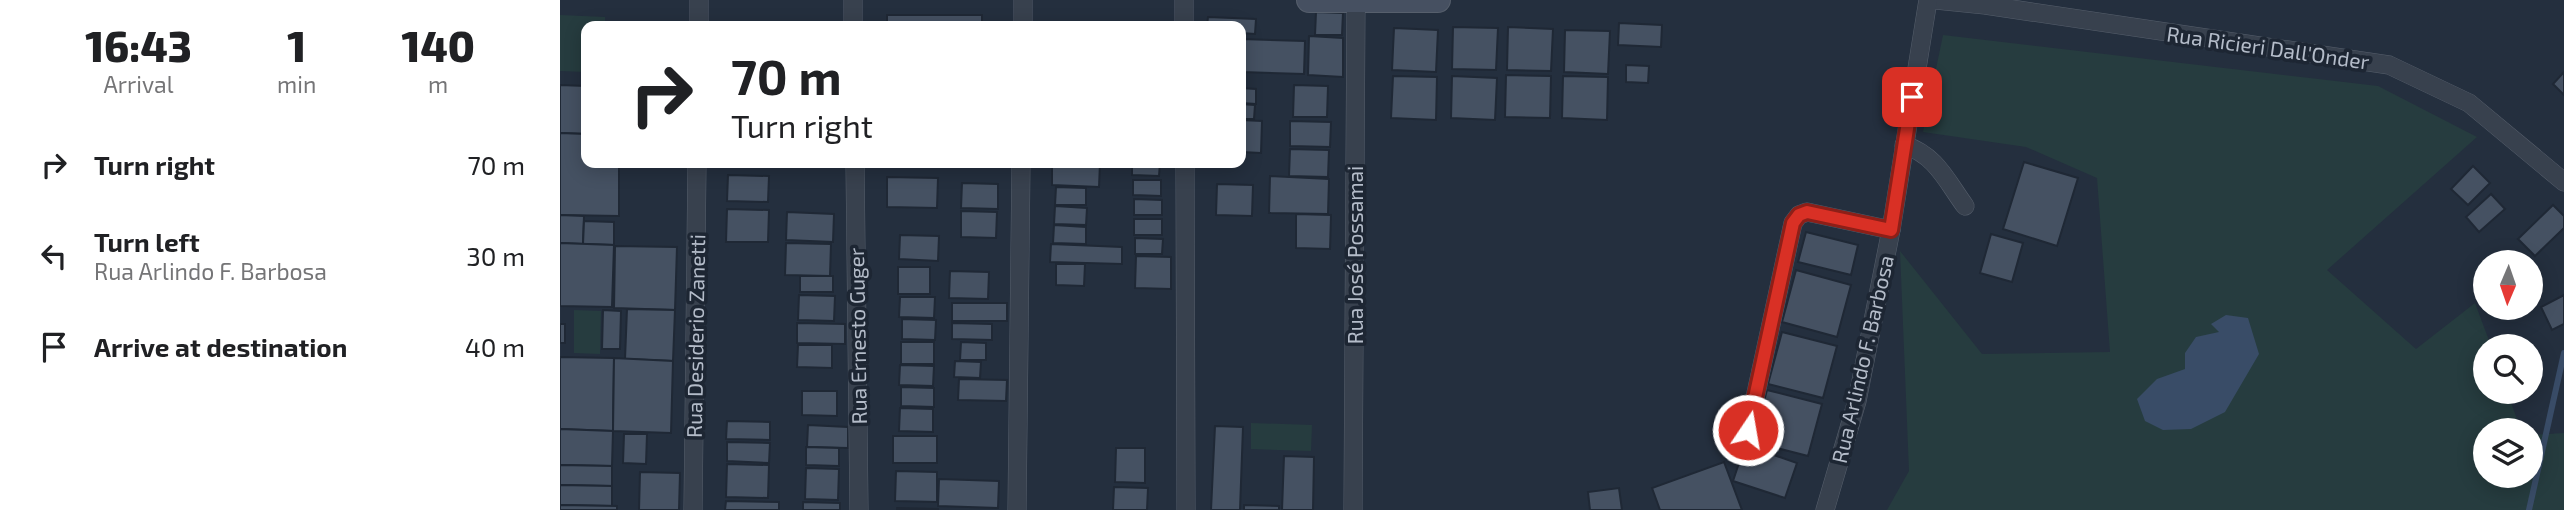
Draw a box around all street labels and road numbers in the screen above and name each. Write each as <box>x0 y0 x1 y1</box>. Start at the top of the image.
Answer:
street label: Rua Ricieri Dall'Onder <box>2165 20 2371 74</box>
street label: Rua José Possamai <box>1342 166 1367 344</box>
street label: Rua Desiderio Zanetti <box>681 234 709 438</box>
street label: Rua Ernesto Guger <box>843 247 871 425</box>
street label: Rua Arlindo F. Barbosa <box>1826 253 1898 465</box>

